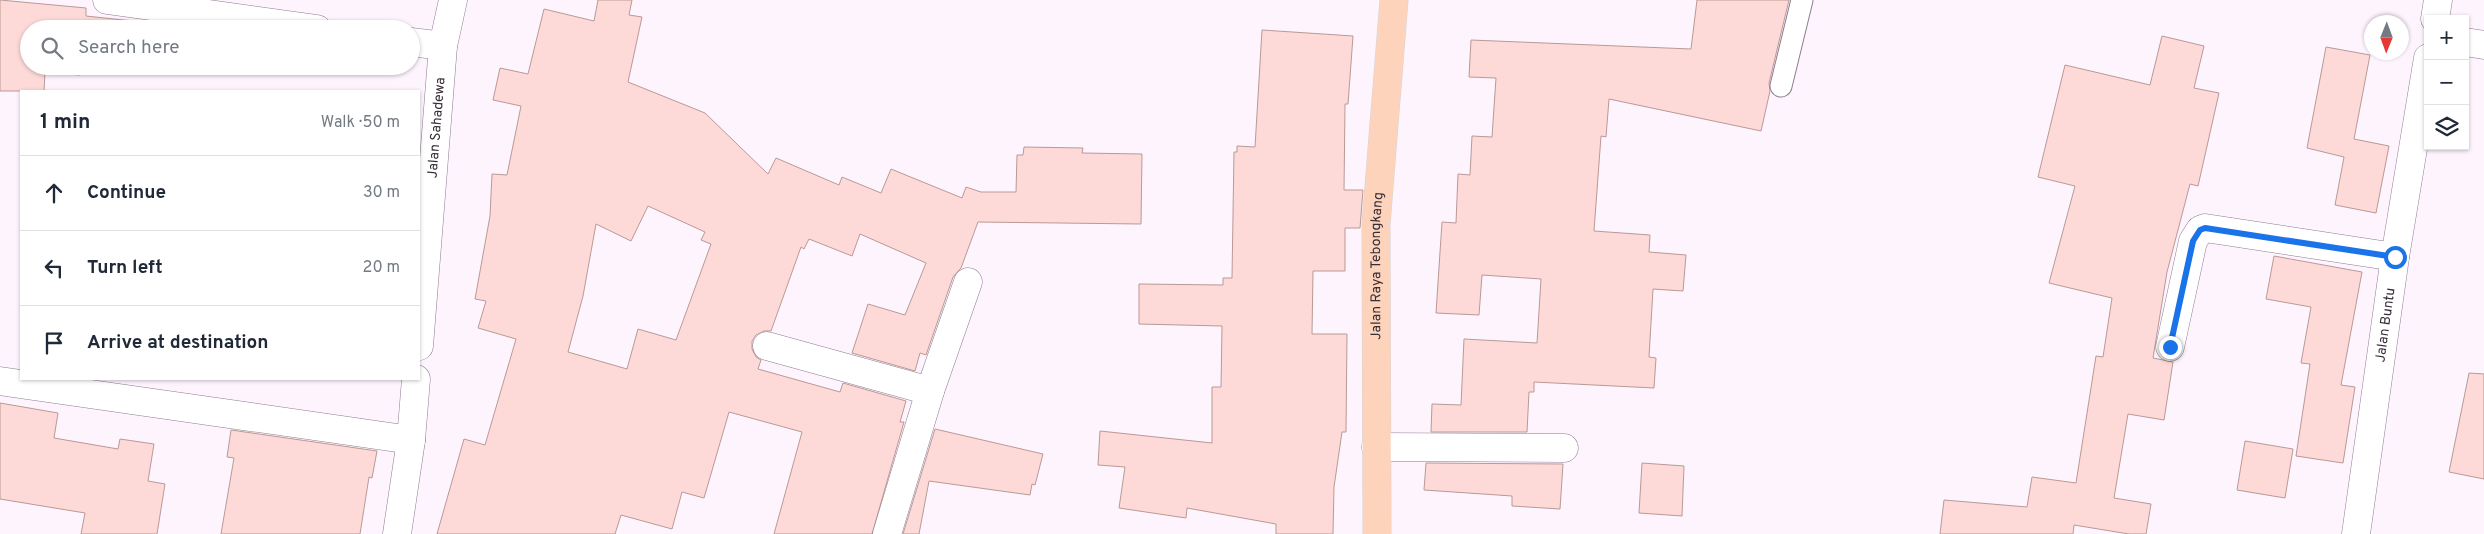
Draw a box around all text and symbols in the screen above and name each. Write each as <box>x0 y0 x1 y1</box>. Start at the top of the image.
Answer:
north arrow <box>2364 15 2409 60</box>
map controls <box>2424 15 2469 150</box>
button: + <box>2424 15 2469 60</box>
search box <box>20 20 420 75</box>
icon: search <box>38 34 66 62</box>
text: Search here <box>78 36 180 60</box>
button: − <box>2424 60 2469 105</box>
street label: Jalan Sahadewa <box>424 77 449 179</box>
button: layers <box>2424 105 2469 150</box>
text: 1 min <box>40 109 90 136</box>
text: Walk · 50 m <box>321 113 400 133</box>
icon: ahead <box>40 179 68 207</box>
text: Continue <box>87 181 166 205</box>
text: 30 m <box>363 183 400 203</box>
street label: Jalan Raya Tebongkang <box>1367 191 1387 340</box>
route start <box>2384 246 2407 269</box>
icon: left <box>40 254 68 282</box>
text: Turn left <box>87 256 163 280</box>
text: 20 m <box>363 258 400 278</box>
street label: Jalan Buntu <box>2372 287 2399 363</box>
icon: arrive <box>40 329 68 357</box>
text: Arrive at destination <box>87 331 268 355</box>
route end <box>2159 336 2182 359</box>

